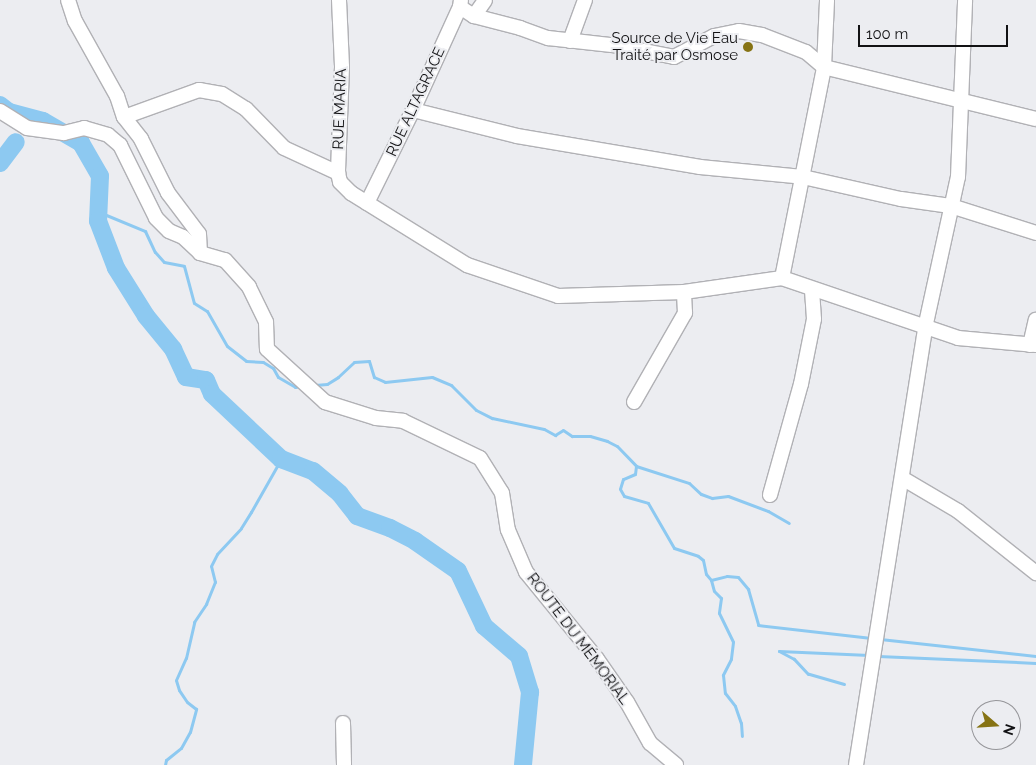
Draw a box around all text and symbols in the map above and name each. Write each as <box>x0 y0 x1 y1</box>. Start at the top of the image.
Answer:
scale bar <box>861 15 1011 47</box>
text: 100 m <box>866 25 908 43</box>
place label: Source de Vie Eau Traité par Osmose <box>611 29 738 64</box>
marker: Source de Vie Eau Traité par Osmose <box>742 41 754 53</box>
street label: RUE ALTAGRACE <box>383 44 449 160</box>
street label: RUE MARIA <box>330 68 350 150</box>
street label: ROUTE DU MÉMORIAL <box>523 570 633 708</box>
north arrow <box>971 700 1021 750</box>
text: N <box>1000 722 1019 737</box>

